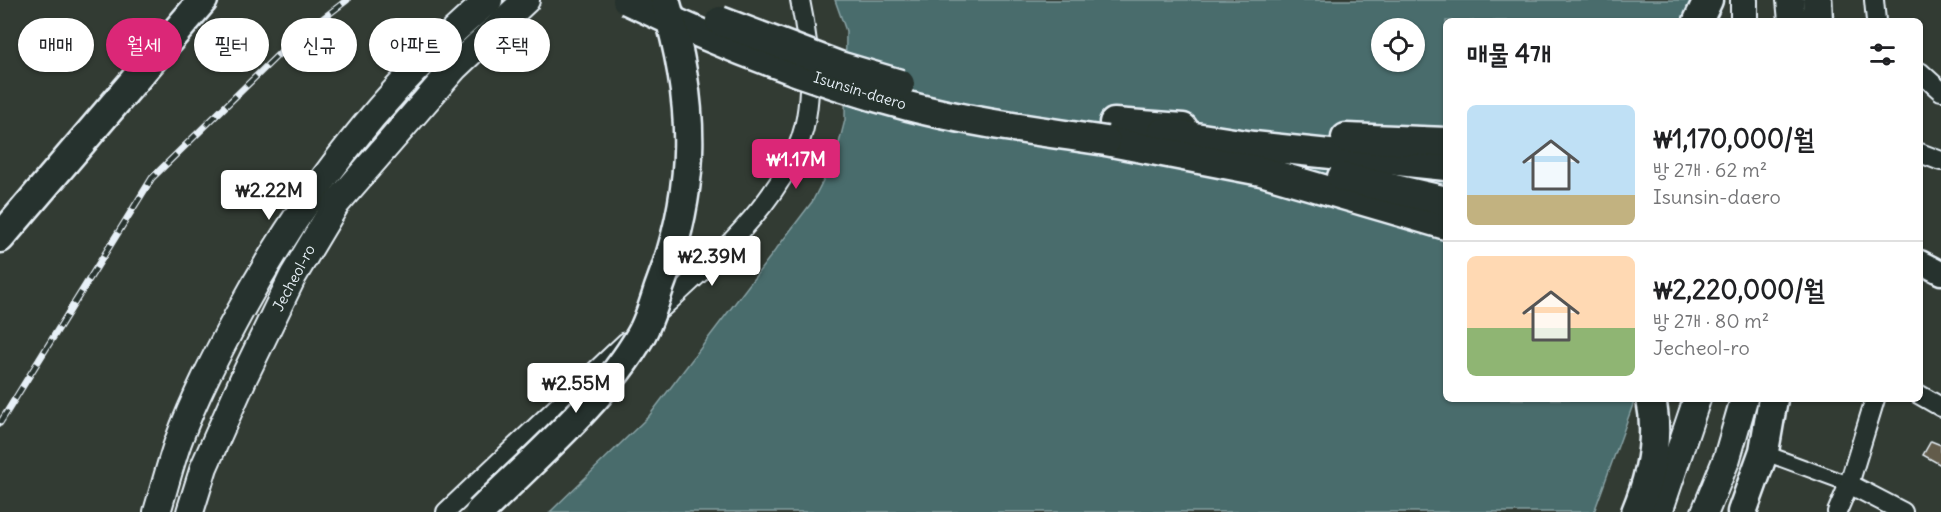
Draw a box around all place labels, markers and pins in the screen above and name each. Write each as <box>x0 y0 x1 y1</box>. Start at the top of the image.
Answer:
pin: ₩1.17M <box>747 139 845 190</box>
pin: ₩2.22M <box>220 170 318 221</box>
pin: ₩2.39M <box>663 236 761 287</box>
pin: ₩2.55M <box>527 363 625 414</box>

